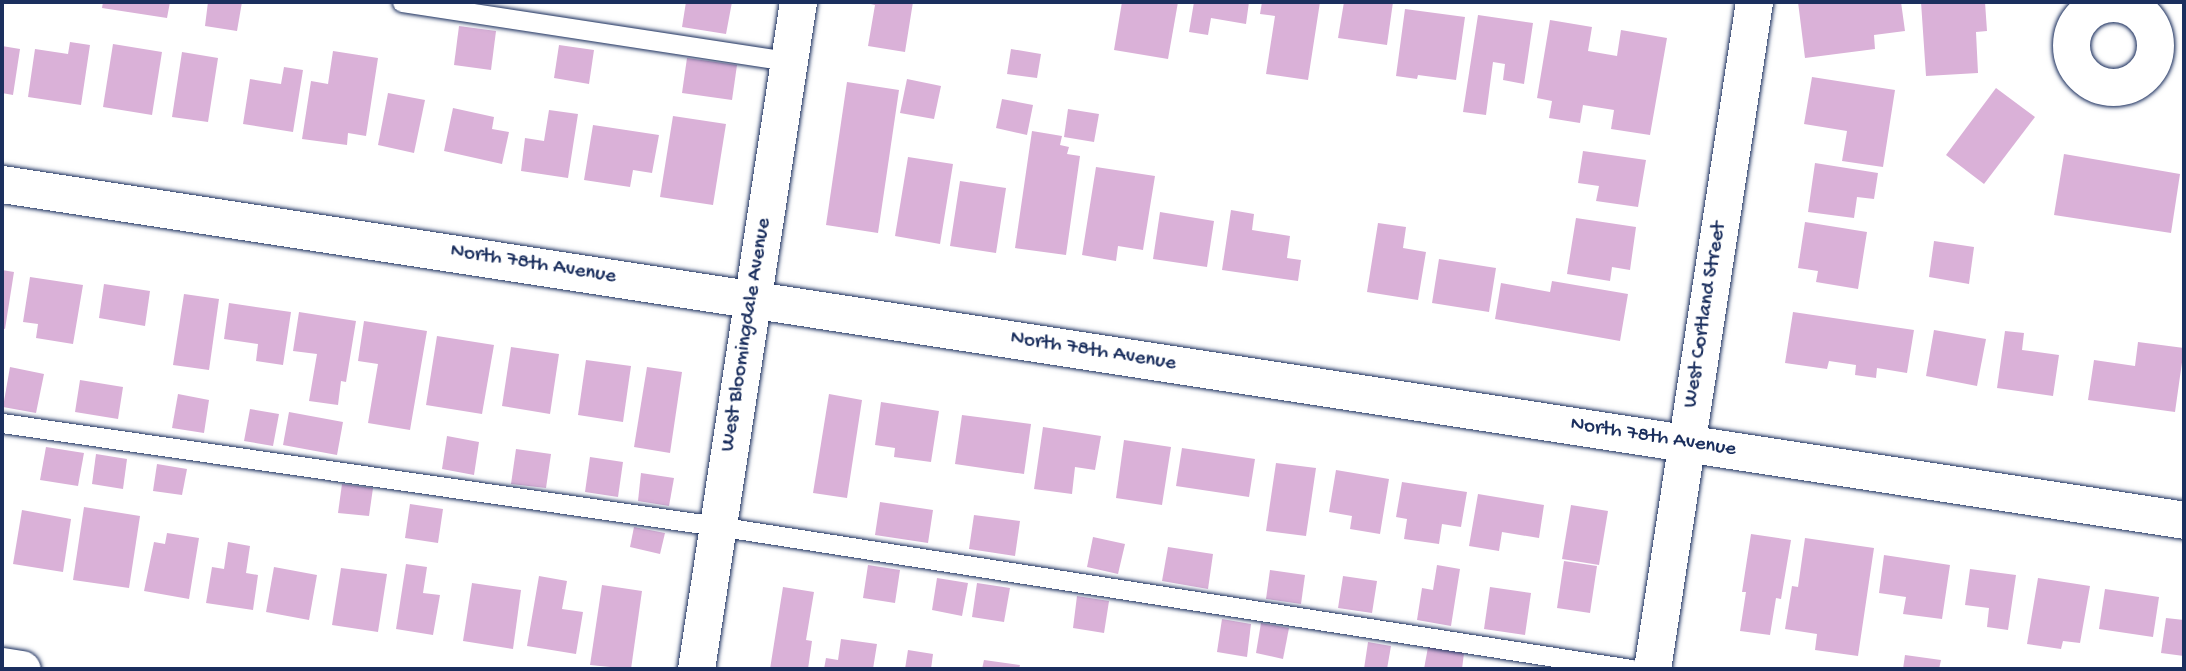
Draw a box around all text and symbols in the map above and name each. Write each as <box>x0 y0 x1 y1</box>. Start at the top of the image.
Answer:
street label: West Bloomingdale Avenue <box>716 216 778 454</box>
street label: West Cortland Street <box>1679 220 1733 410</box>
street label: North 78th Avenue <box>448 239 618 291</box>
street label: North 78th Avenue <box>1008 326 1178 378</box>
street label: North 78th Avenue <box>1568 412 1738 464</box>

